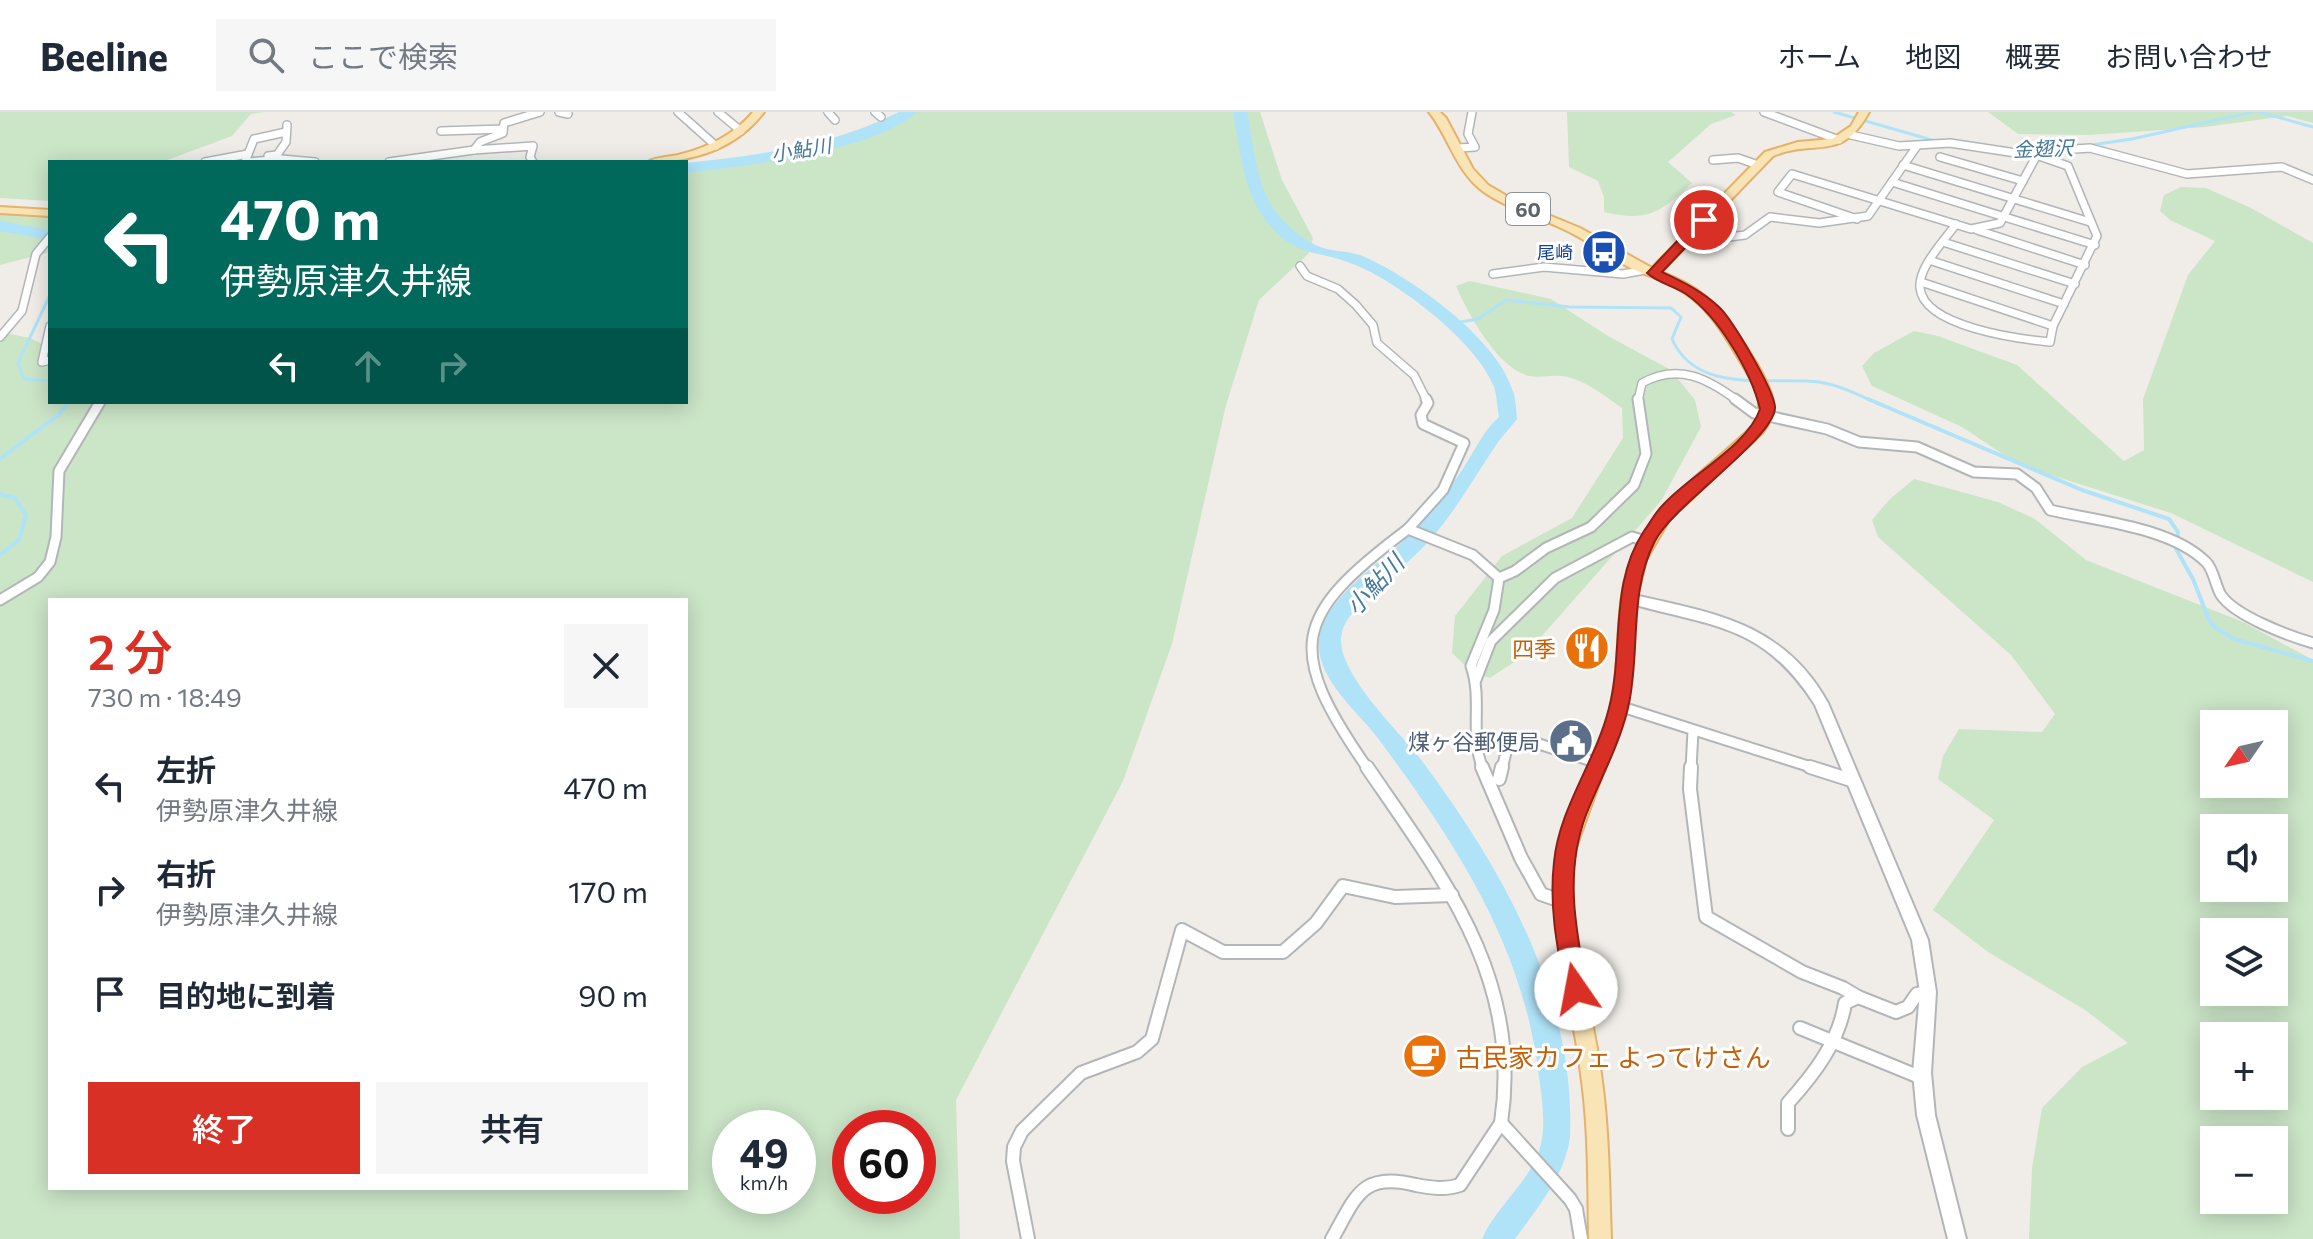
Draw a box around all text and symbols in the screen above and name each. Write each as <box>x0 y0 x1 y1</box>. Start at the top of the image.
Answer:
search box <box>216 19 776 91</box>
text: Beeline <box>40 32 168 79</box>
icon: search <box>244 33 288 77</box>
text: ここで検索 <box>308 37 458 74</box>
text: ホーム <box>1778 39 1861 73</box>
text: 地図 <box>1905 39 1961 73</box>
text: 概要 <box>2005 39 2061 73</box>
text: お問い合わせ <box>2105 39 2273 73</box>
water label: 小鮎川 <box>769 132 834 166</box>
water label: 金翅沢 <box>2013 135 2076 161</box>
text: 470 m <box>220 183 380 252</box>
pin <box>1670 186 1738 254</box>
icon: left <box>88 192 192 296</box>
road number: 60 <box>1506 193 1550 225</box>
icon: arrive <box>1682 198 1726 242</box>
bus stop icon: 尾崎 <box>1580 228 1628 276</box>
place label: 尾崎 <box>1537 241 1573 263</box>
text: 伊勢原津久井線 <box>220 257 472 301</box>
icon: left <box>262 344 306 388</box>
icon: ahead <box>346 344 390 388</box>
icon: right <box>430 344 474 388</box>
water label: 小鮎川 <box>1339 546 1411 620</box>
text: 2 分 <box>88 621 172 680</box>
button: close <box>564 624 648 708</box>
restaurant icon: 四季 <box>1563 624 1611 672</box>
place label: 四季 <box>1512 635 1556 662</box>
text: 730 m · 18:49 <box>88 681 242 712</box>
north arrow <box>2200 710 2288 798</box>
map controls <box>2200 710 2288 1214</box>
public building icon: 煤ヶ谷郵便局 <box>1547 717 1595 765</box>
place label: 煤ヶ谷郵便局 <box>1408 728 1540 755</box>
text: 左折 <box>156 750 216 787</box>
icon: left <box>88 764 132 808</box>
text: 470 m <box>563 768 648 805</box>
text: 伊勢原津久井線 <box>156 794 338 825</box>
button: sound <box>2200 814 2288 902</box>
text: 右折 <box>156 854 216 891</box>
icon: right <box>88 868 132 912</box>
text: 170 m <box>568 872 648 909</box>
text: 伊勢原津久井線 <box>156 898 338 929</box>
button: layers <box>2200 918 2288 1006</box>
position arrow <box>1534 947 1618 1031</box>
icon: arrive <box>88 972 132 1016</box>
text: 目的地に到着 <box>156 976 336 1013</box>
text: 90 m <box>578 976 648 1013</box>
button: + <box>2200 1022 2288 1110</box>
cafe icon: 古民家カフェ よってけさん <box>1401 1032 1449 1080</box>
place label: 古民家カフェ よってけさん <box>1456 1041 1771 1072</box>
button: 終了 <box>88 1082 360 1174</box>
button: 共有 <box>376 1082 648 1174</box>
speed limit sign: 60 <box>832 1110 936 1214</box>
button: − <box>2200 1126 2288 1214</box>
text: 49 <box>739 1127 789 1176</box>
text: km/h <box>740 1170 788 1194</box>

